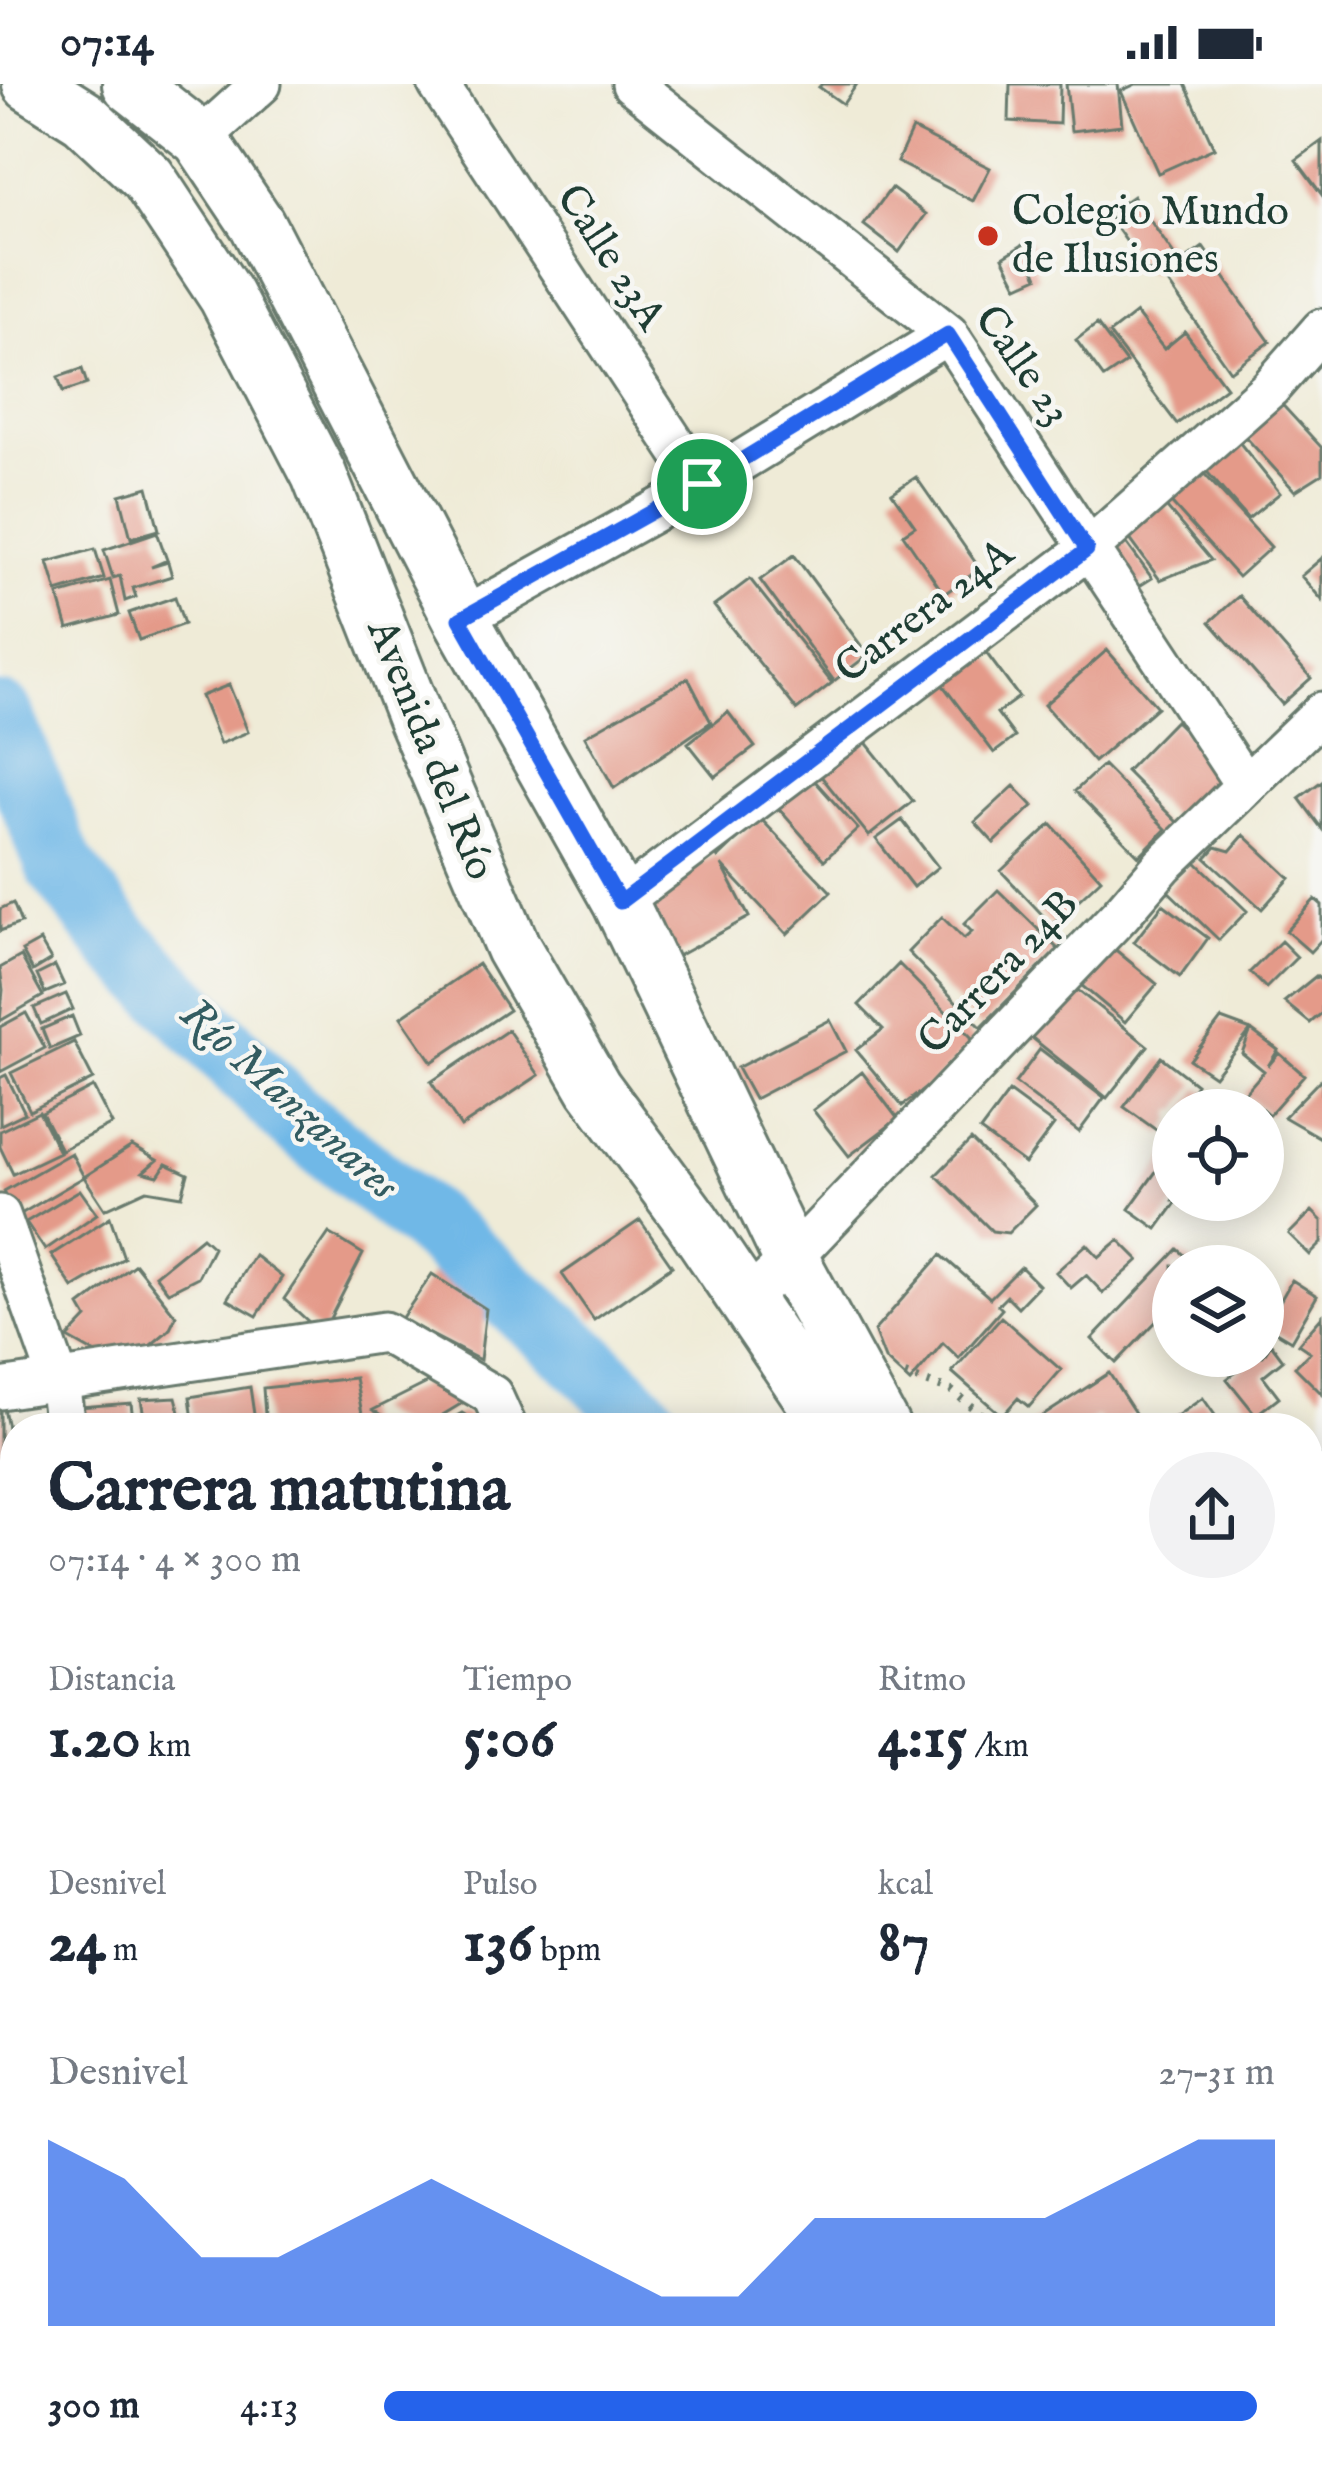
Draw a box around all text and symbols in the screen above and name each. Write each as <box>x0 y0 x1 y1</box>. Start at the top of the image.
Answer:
text: 07:14 <box>60 14 154 71</box>
street label: Calle 23A <box>543 175 678 342</box>
place label: Colegio Mundo de Ilusiones <box>1012 186 1289 287</box>
marker: Colegio Mundo de Ilusiones <box>975 223 1001 249</box>
street label: Calle 23 <box>962 296 1082 436</box>
pin <box>651 433 753 535</box>
icon: arrive <box>669 451 735 517</box>
street label: Carrera 24A <box>825 527 1026 696</box>
street label: Avenida del Río <box>353 611 506 888</box>
street label: Carrera 24B <box>907 879 1091 1067</box>
water label: Río Manzanares <box>167 987 411 1214</box>
map controls <box>1152 1089 1284 1377</box>
button: locate <box>1152 1089 1284 1221</box>
button: layers <box>1152 1245 1284 1377</box>
text: Carrera matutina <box>48 1449 510 1533</box>
button: share <box>1149 1452 1275 1578</box>
text: 07:14 · 4 × 300 m <box>48 1536 301 1585</box>
text: Distancia <box>48 1660 175 1702</box>
text: Tiempo <box>463 1660 572 1702</box>
text: Ritmo <box>878 1660 966 1702</box>
text: 1.20 <box>48 1702 141 1778</box>
text: 5:06 <box>463 1702 555 1778</box>
text: 4:15 <box>878 1702 967 1778</box>
text: km <box>141 1726 191 1768</box>
text: /km <box>967 1726 1029 1768</box>
text: Desnivel <box>48 1864 166 1906</box>
text: Pulso <box>463 1864 538 1906</box>
text: kcal <box>878 1864 933 1906</box>
text: 24 <box>48 1906 106 1982</box>
text: 136 <box>463 1906 533 1982</box>
text: 87 <box>878 1906 930 1982</box>
text: m <box>106 1930 138 1972</box>
text: bpm <box>533 1930 601 1972</box>
text: Desnivel <box>48 2049 188 2098</box>
text: 27–31 m <box>1158 2049 1275 2098</box>
text: 300 m <box>48 2382 140 2431</box>
text: 4:13 <box>240 2382 299 2431</box>

